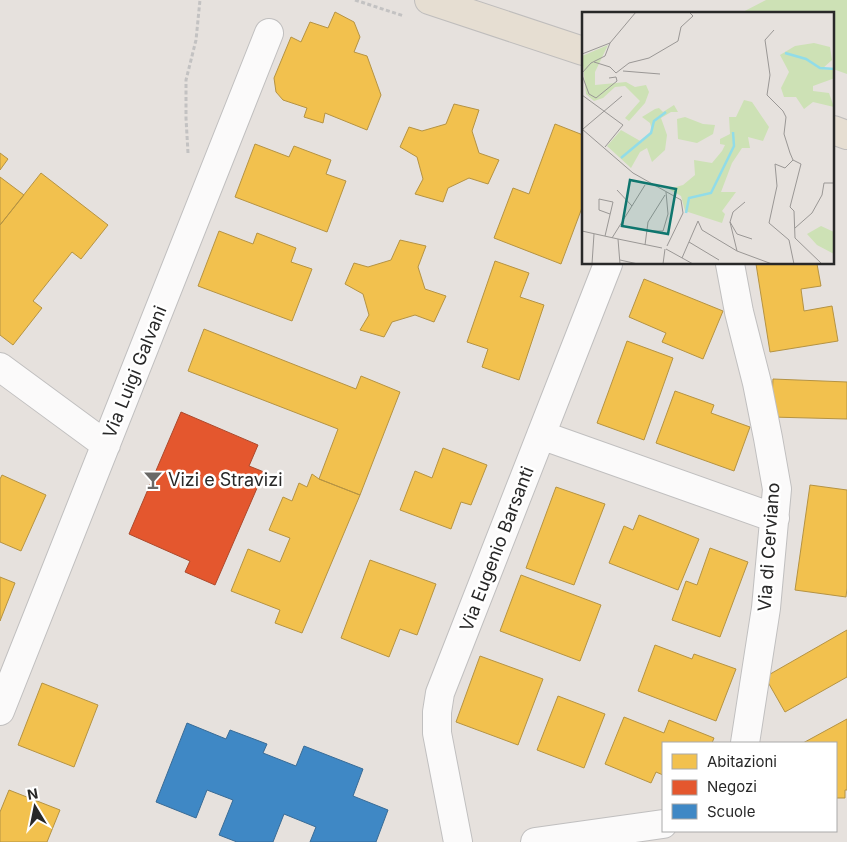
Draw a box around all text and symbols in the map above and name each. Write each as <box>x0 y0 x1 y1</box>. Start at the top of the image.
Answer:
inset map <box>582 12 834 265</box>
street label: Via Luigi Galvani <box>98 303 171 441</box>
street label: Via Eugenio Barsanti <box>455 463 538 634</box>
bar icon: Vizi e Stravizi <box>142 469 164 491</box>
place label: Vizi e Stravizi <box>168 469 283 490</box>
street label: Via di Cerviano <box>754 482 783 612</box>
legend <box>662 742 837 832</box>
text: Abitazioni <box>707 752 777 771</box>
text: Negozi <box>707 777 757 796</box>
north arrow <box>10 782 60 832</box>
text: N <box>26 784 39 803</box>
text: Scuole <box>707 802 755 821</box>

